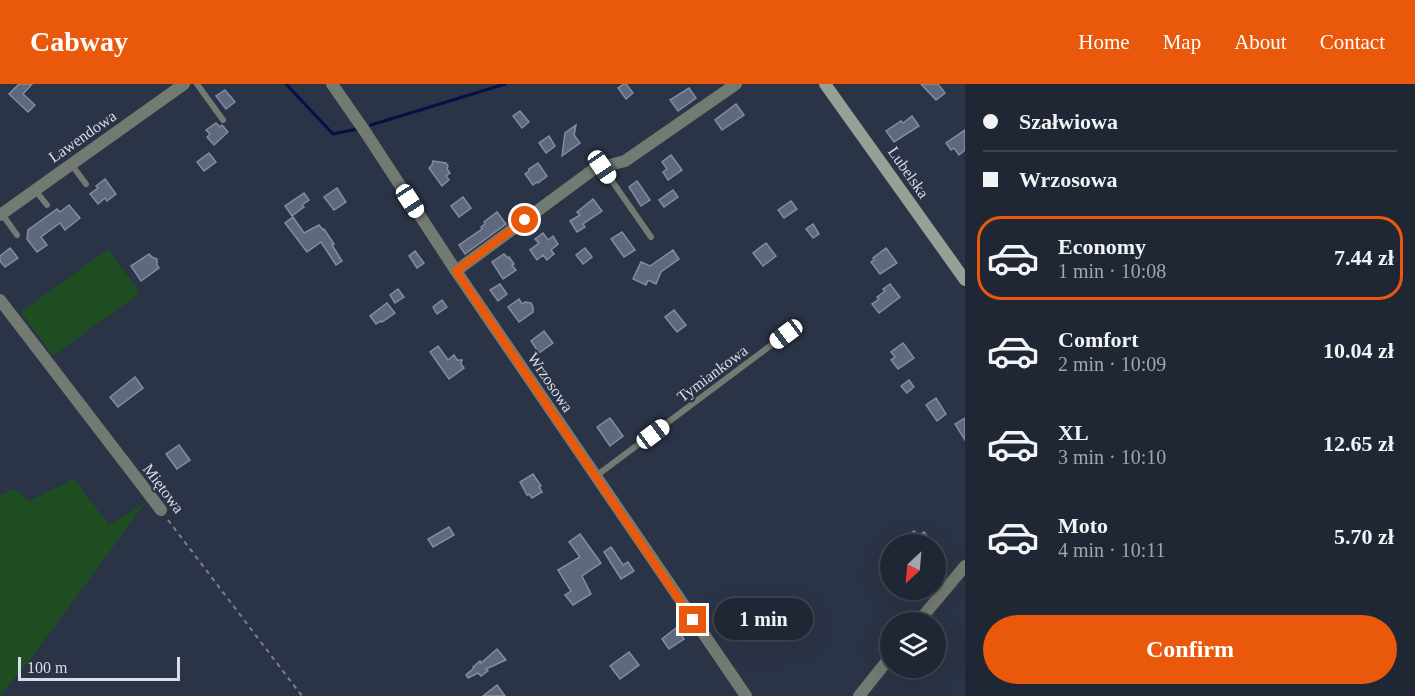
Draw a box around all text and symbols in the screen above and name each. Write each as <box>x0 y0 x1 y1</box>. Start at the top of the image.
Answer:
text: Cabway <box>30 26 128 57</box>
text: Home <box>1078 30 1130 54</box>
text: Map <box>1163 30 1201 54</box>
text: About <box>1234 30 1287 54</box>
text: Contact <box>1320 30 1385 54</box>
street label: Lawendowa <box>45 107 119 166</box>
text: Szałwiowa <box>1019 109 1118 134</box>
street label: Lubelska <box>885 143 932 201</box>
car <box>584 147 620 187</box>
text: Wrzosowa <box>1019 167 1118 192</box>
car <box>393 181 427 221</box>
route start <box>511 206 538 233</box>
icon: car <box>986 231 1040 285</box>
text: Economy <box>1058 234 1146 259</box>
text: 7.44 zł <box>1334 245 1394 270</box>
text: 1 min · 10:08 <box>1058 260 1166 282</box>
car <box>766 316 806 352</box>
icon: car <box>986 324 1040 378</box>
text: Comfort <box>1058 327 1139 352</box>
text: 10.04 zł <box>1323 338 1394 363</box>
street label: Tymiankowa <box>674 342 751 406</box>
street label: Wrzosowa <box>525 349 577 415</box>
text: 2 min · 10:09 <box>1058 353 1166 375</box>
car <box>633 416 673 452</box>
icon: car <box>986 417 1040 471</box>
text: XL <box>1058 420 1089 445</box>
text: 12.65 zł <box>1323 431 1394 456</box>
text: 3 min · 10:10 <box>1058 446 1166 468</box>
street label: Miętowa <box>139 460 188 517</box>
icon: car <box>986 510 1040 564</box>
text: Moto <box>1058 513 1108 538</box>
text: 5.70 zł <box>1334 524 1394 549</box>
north arrow <box>880 534 946 600</box>
map controls <box>880 534 946 678</box>
text: 4 min · 10:11 <box>1058 539 1166 561</box>
callout: 1 min <box>714 599 813 641</box>
route end <box>679 606 706 633</box>
text: 1 min <box>739 608 788 630</box>
button: layers <box>880 612 946 678</box>
button: Confirm <box>983 615 1397 684</box>
scale bar <box>18 654 180 682</box>
text: 100 m <box>27 659 67 676</box>

